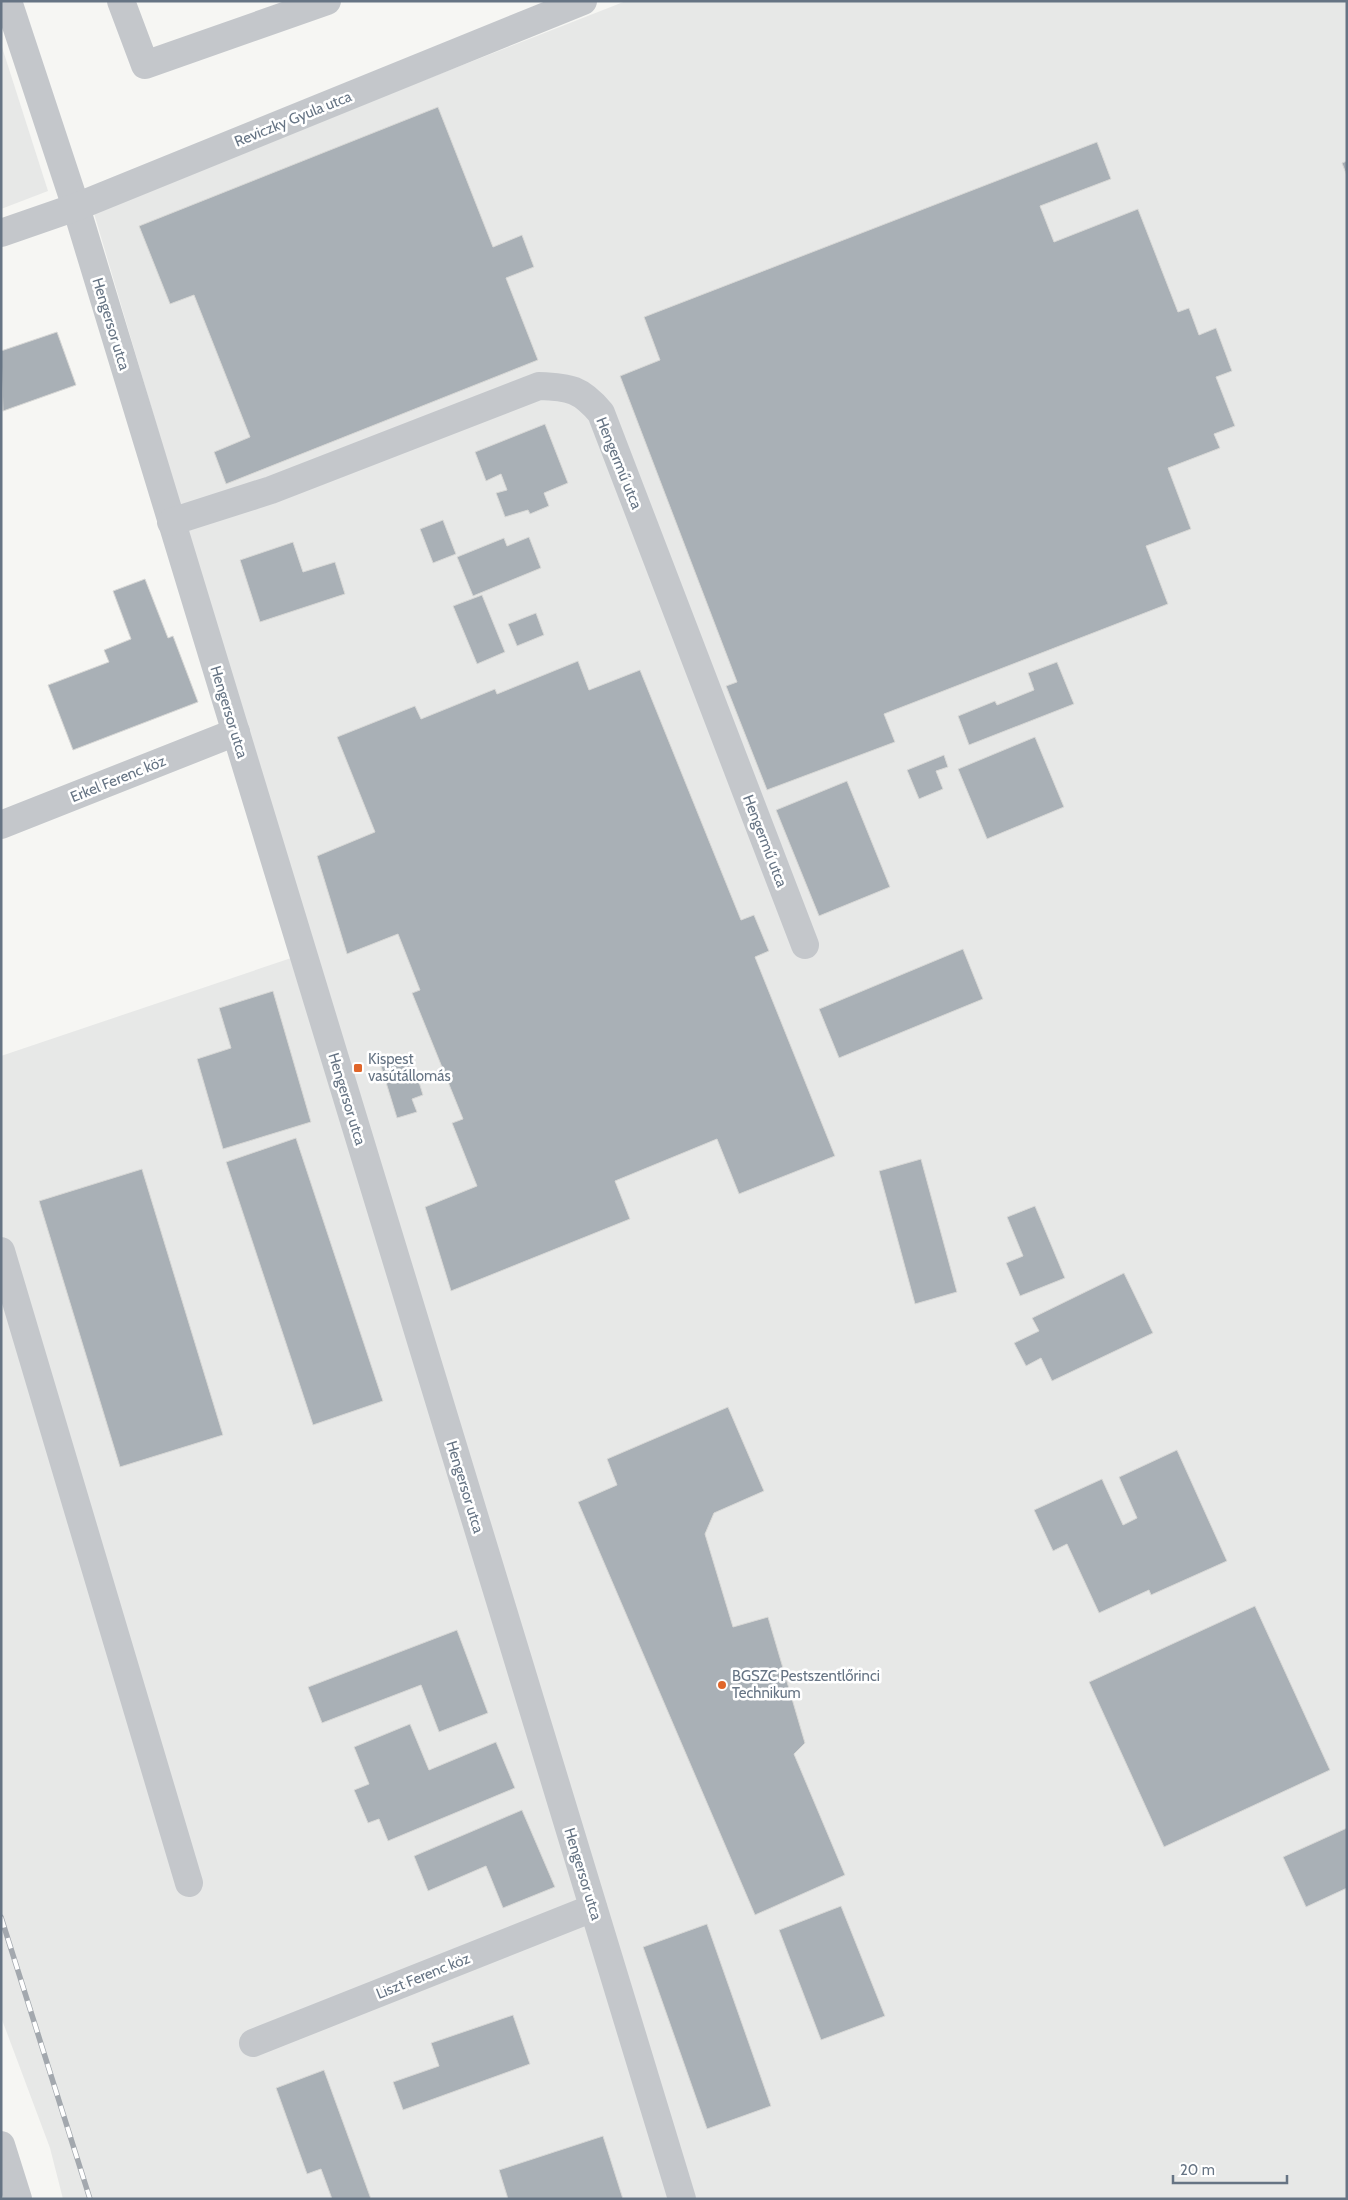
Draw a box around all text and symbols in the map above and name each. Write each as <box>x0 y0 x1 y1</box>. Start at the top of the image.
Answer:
street label: Reviczky Gyula utca <box>232 87 355 151</box>
street label: Hengersor utca <box>88 276 134 373</box>
street label: Hengermű utca <box>592 414 646 512</box>
street label: Hengersor utca <box>206 664 252 761</box>
street label: Erkel Ferenc köz <box>68 752 168 806</box>
street label: Hengermű utca <box>739 792 791 891</box>
place label: Kispest vasútállomás <box>368 1050 451 1085</box>
street label: Hengersor utca <box>324 1051 370 1148</box>
marker: Kispest vasútállomás <box>352 1062 364 1074</box>
street label: Hengersor utca <box>442 1439 488 1536</box>
place label: BGSZC Pestszentlőrinci Technikum <box>732 1667 880 1702</box>
marker: BGSZC Pestszentlőrinci Technikum <box>716 1679 728 1691</box>
street label: Hengersor utca <box>560 1826 606 1923</box>
street label: Liszt Ferenc köz <box>373 1949 473 2003</box>
scale bar <box>1173 2152 1287 2184</box>
text: 20 m <box>1180 2161 1215 2179</box>

